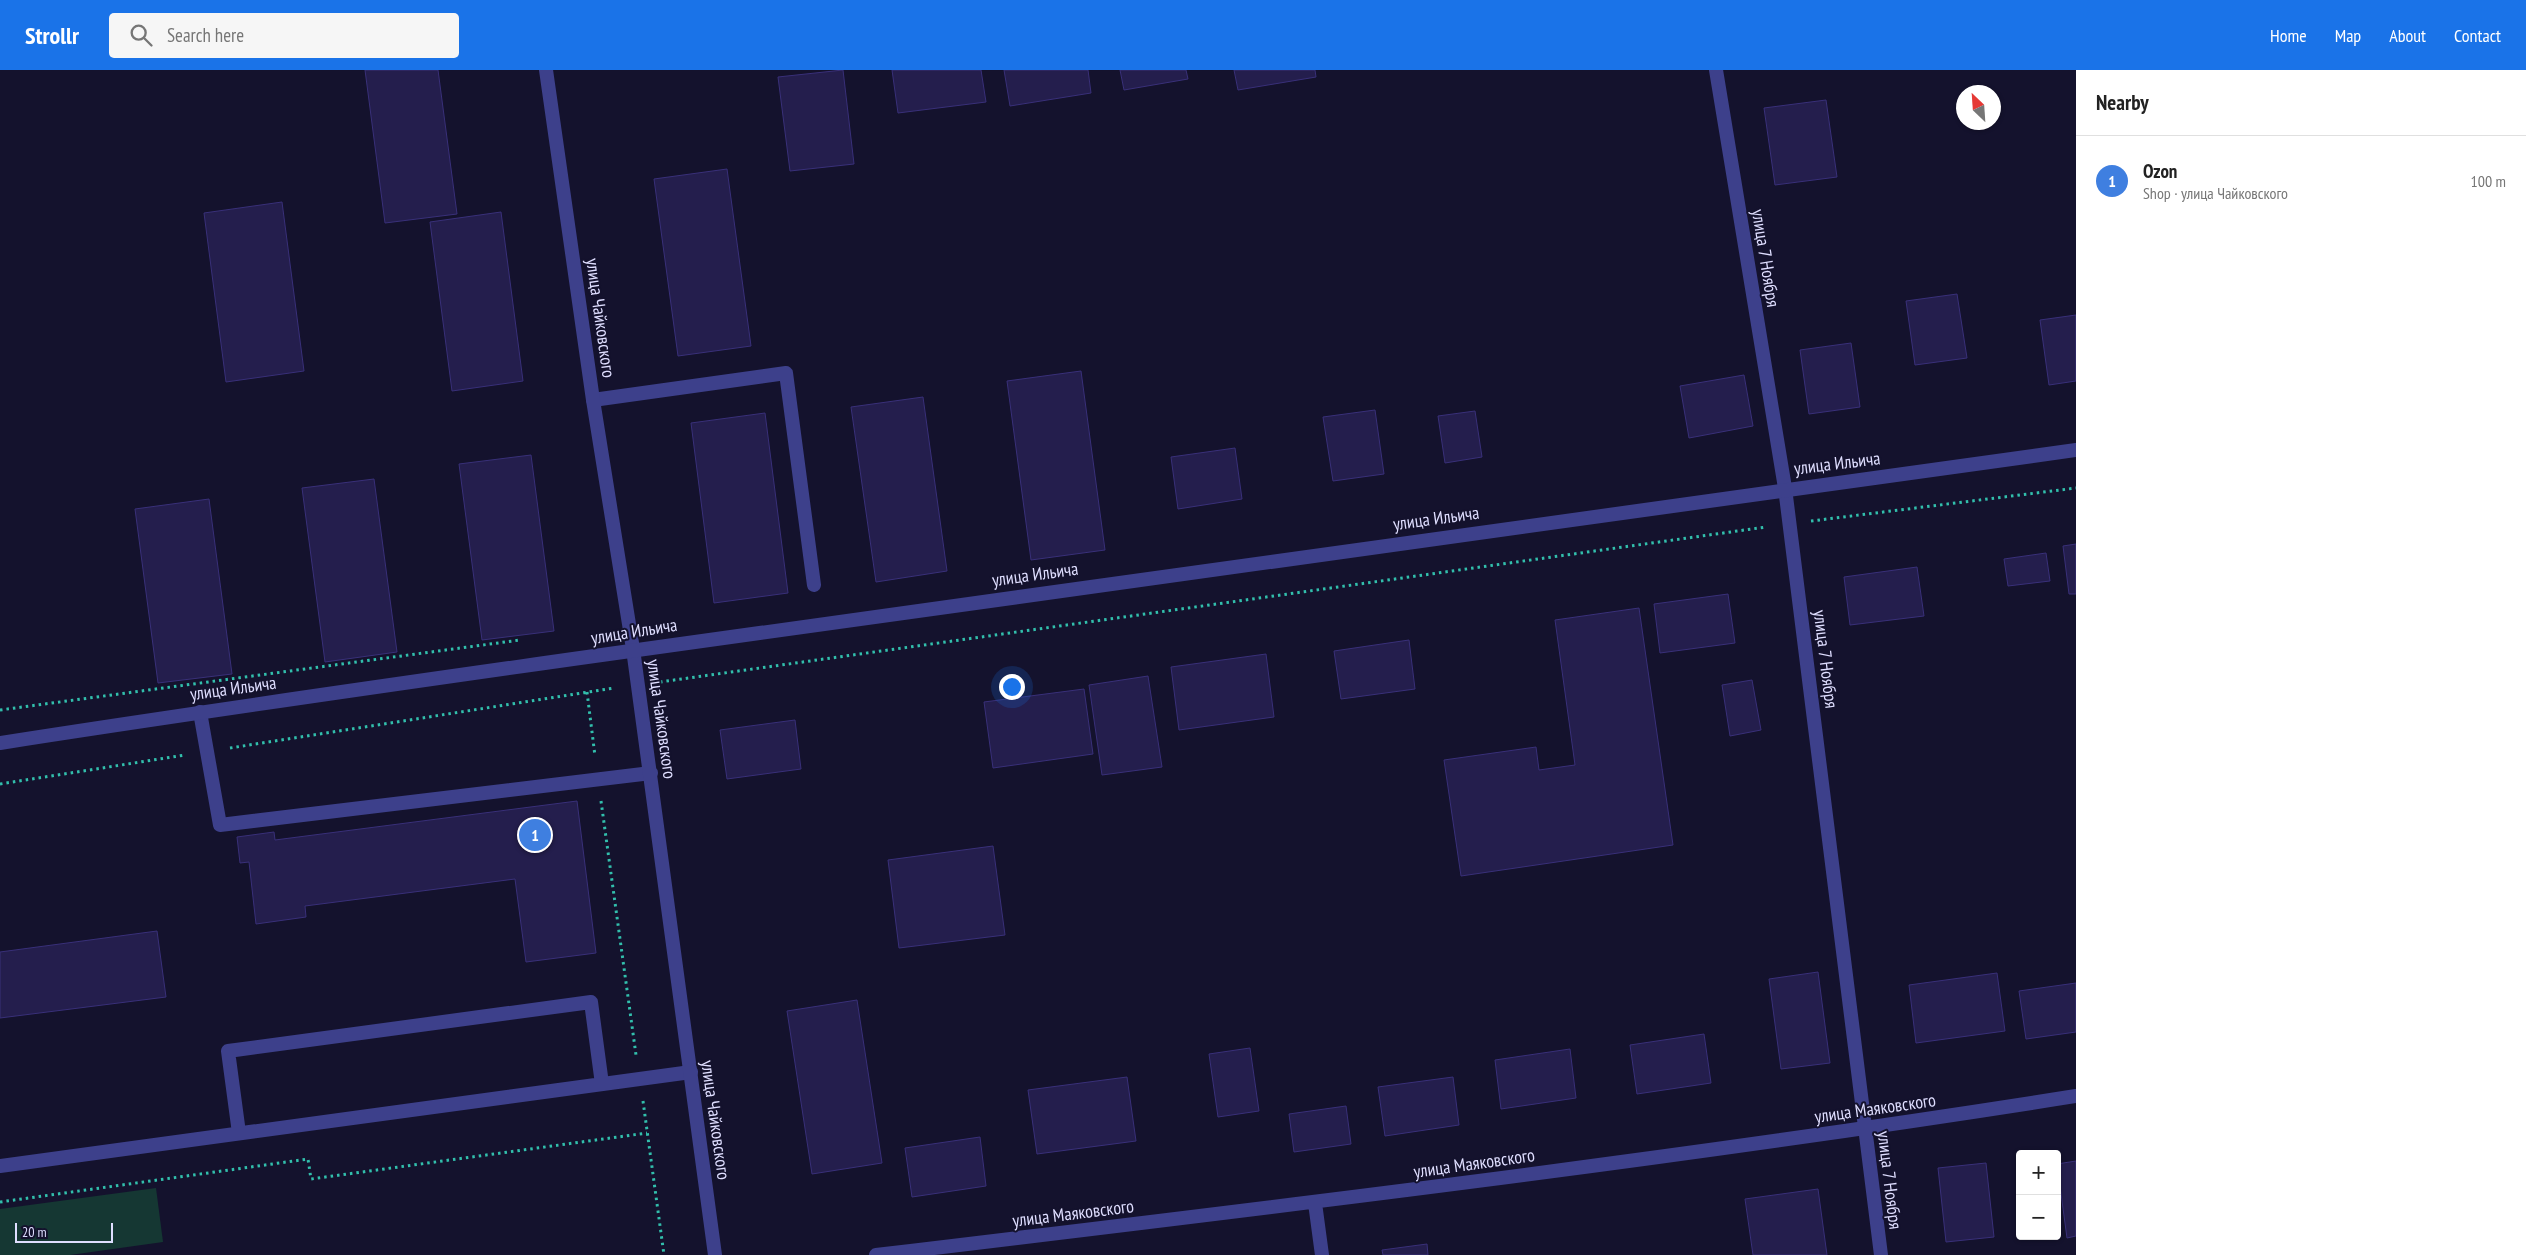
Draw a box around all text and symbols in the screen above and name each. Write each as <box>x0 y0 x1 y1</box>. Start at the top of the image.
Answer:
search box <box>109 13 459 58</box>
text: Strollr <box>25 20 79 51</box>
icon: search <box>127 21 155 49</box>
text: Search here <box>167 23 244 47</box>
text: Home <box>2270 24 2307 47</box>
text: Map <box>2335 24 2361 47</box>
text: About <box>2389 24 2426 47</box>
text: Contact <box>2454 24 2501 47</box>
north arrow <box>1956 85 2001 130</box>
text: Nearby <box>2096 89 2149 116</box>
text: Ozon <box>2143 159 2177 183</box>
text: 1 <box>2108 171 2116 191</box>
text: 100 m <box>2471 171 2506 191</box>
text: Shop · улица Чайковского <box>2143 183 2288 203</box>
street label: улица 7 Ноября <box>1747 207 1785 309</box>
street label: улица Чайковского <box>581 257 621 379</box>
street label: улица Ильича <box>1792 446 1882 480</box>
street label: улица Ильича <box>1391 501 1481 535</box>
street label: улица Ильича <box>990 557 1080 591</box>
street label: улица 7 Ноября <box>1809 609 1843 709</box>
street label: улица Ильича <box>589 613 679 649</box>
street label: улица Чайковского <box>642 658 682 780</box>
street label: улица Ильича <box>188 671 278 705</box>
your location <box>999 674 1025 700</box>
pin: 1 <box>519 816 551 854</box>
street label: улица Чайковского <box>696 1059 736 1181</box>
street label: улица Маяковского <box>1813 1088 1937 1128</box>
street label: улица 7 Ноября <box>1873 1130 1907 1230</box>
street label: улица Маяковского <box>1412 1143 1536 1183</box>
map controls <box>2016 1150 2061 1240</box>
button: + <box>2016 1150 2061 1195</box>
street label: улица Маяковского <box>1011 1194 1135 1232</box>
button: − <box>2016 1195 2061 1240</box>
scale bar <box>15 1220 112 1243</box>
text: 20 m <box>22 1223 47 1241</box>

